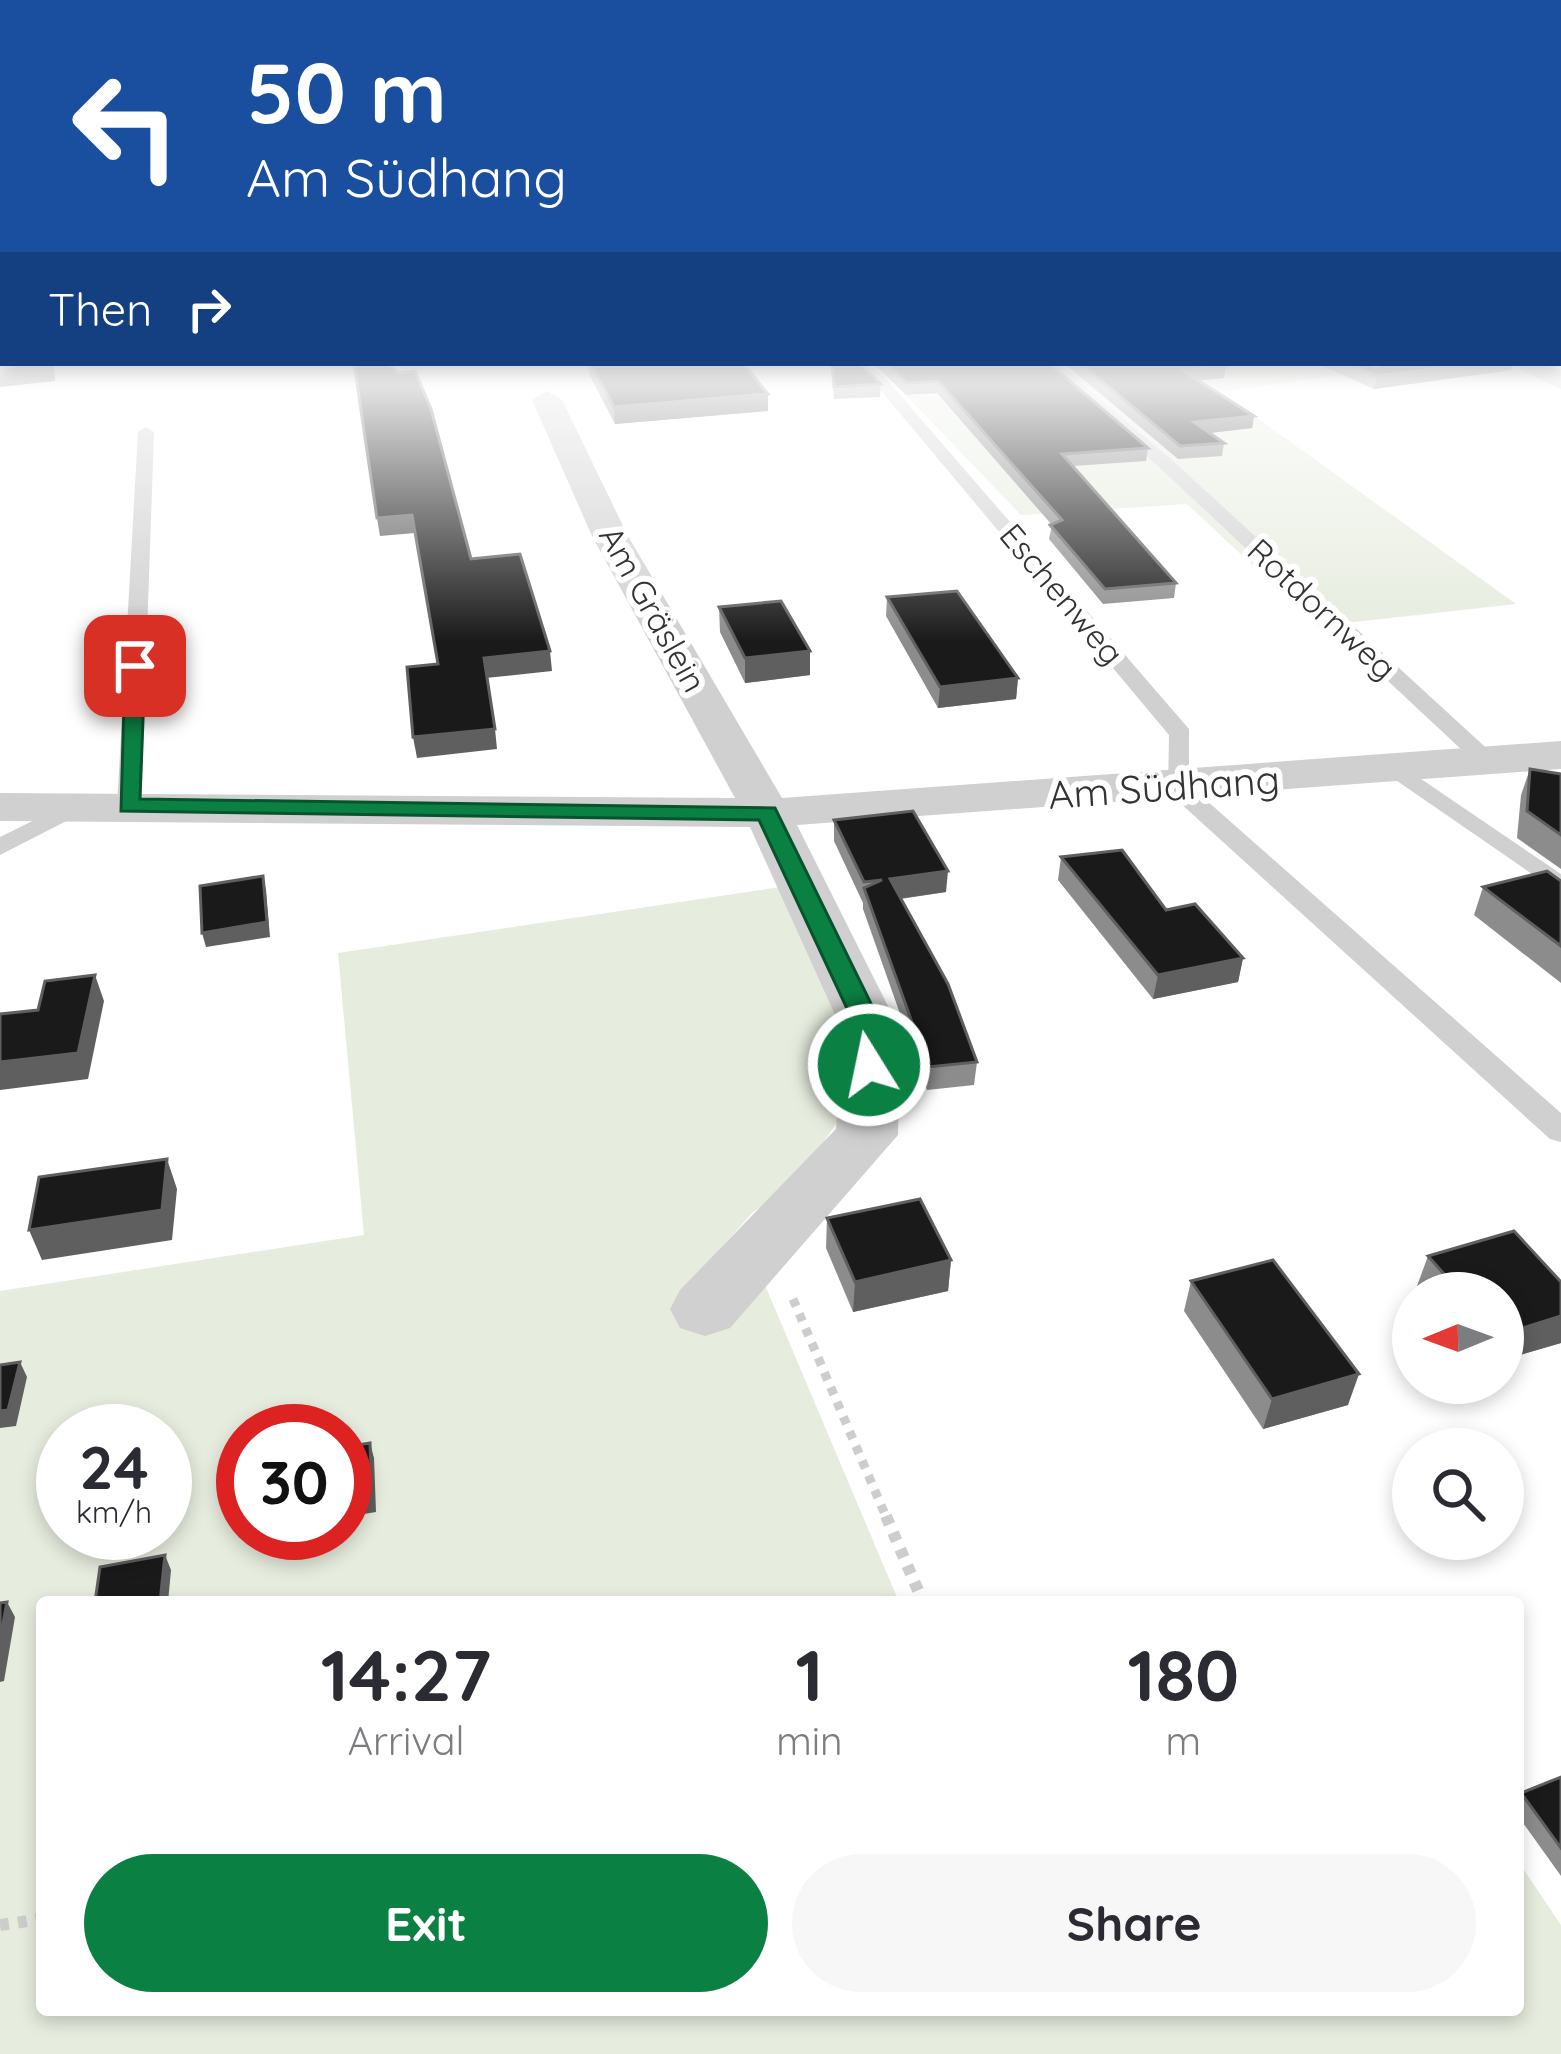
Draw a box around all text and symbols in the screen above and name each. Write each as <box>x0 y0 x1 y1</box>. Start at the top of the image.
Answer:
text: 50 m <box>246 39 447 144</box>
icon: left <box>48 48 204 204</box>
text: Am Südhang <box>246 143 567 211</box>
icon: right <box>176 276 242 342</box>
text: Then <box>48 281 152 337</box>
street label: Eschenweg <box>992 515 1133 673</box>
street label: Am Gräslein <box>591 519 716 699</box>
street label: Rotdornweg <box>1239 529 1405 688</box>
pin <box>84 615 186 717</box>
icon: arrive <box>102 633 168 699</box>
street label: Am Südhang <box>1047 754 1281 819</box>
position arrow <box>806 1002 932 1128</box>
north arrow <box>1392 1272 1524 1404</box>
map controls <box>1392 1272 1524 1560</box>
speed limit sign: 30 <box>216 1404 372 1560</box>
button: search <box>1392 1428 1524 1560</box>
text: 24 <box>79 1429 149 1504</box>
text: km/h <box>76 1493 152 1531</box>
text: 14:27 <box>321 1629 491 1719</box>
text: 1 <box>795 1629 823 1719</box>
text: 180 <box>1127 1629 1239 1719</box>
text: Arrival <box>348 1716 464 1765</box>
text: min <box>776 1716 843 1765</box>
text: m <box>1166 1716 1201 1765</box>
button: Exit <box>84 1854 768 1992</box>
button: Share <box>792 1854 1476 1992</box>

